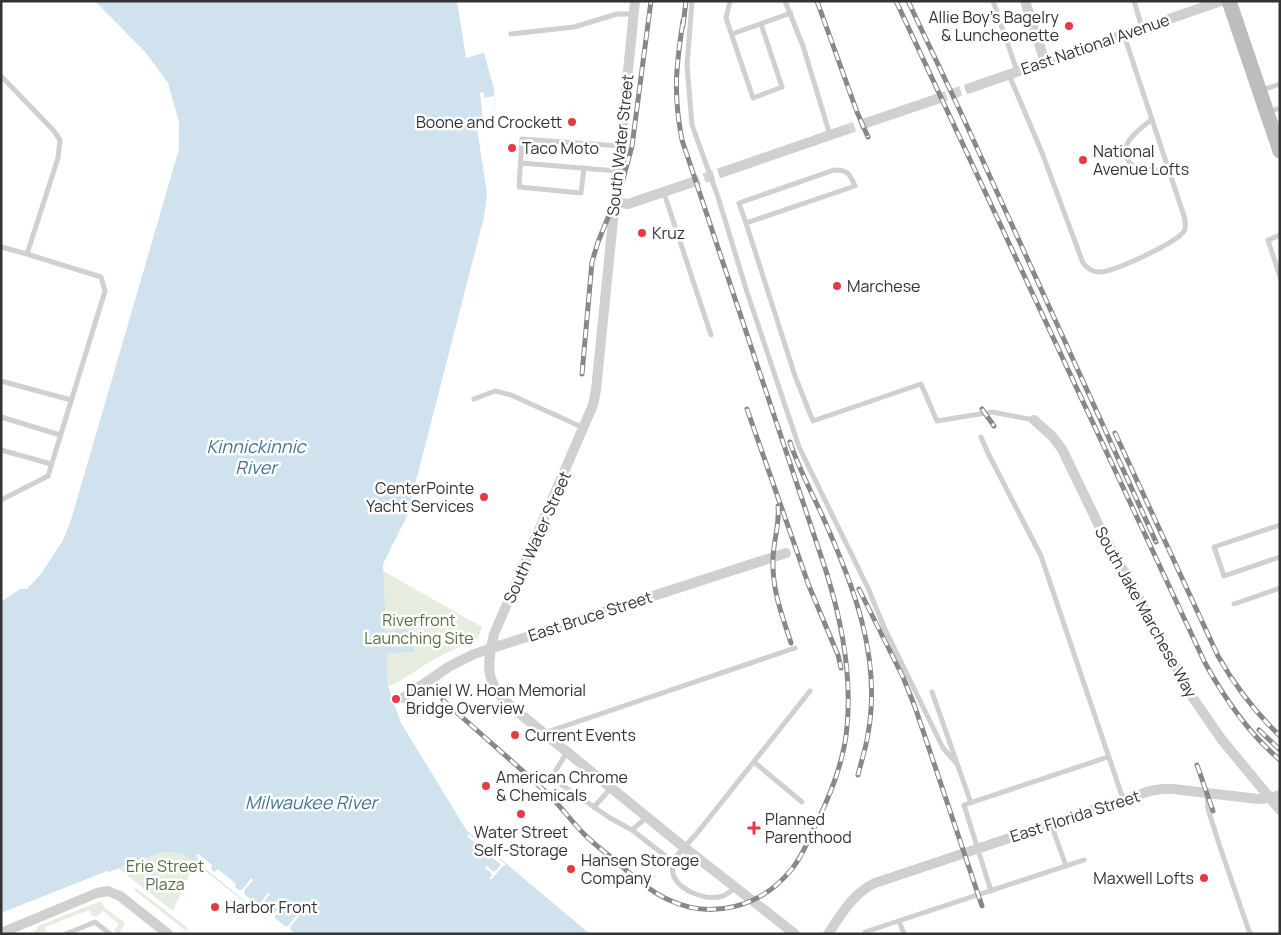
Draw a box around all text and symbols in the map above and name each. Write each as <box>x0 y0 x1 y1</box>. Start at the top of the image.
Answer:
place label: Allie Boy's Bagelry & Luncheonette <box>928 6 1060 46</box>
street label: East National Avenue <box>1018 8 1172 80</box>
marker: Allie Boy's Bagelry & Luncheonette <box>1063 20 1075 32</box>
street label: South Water Street <box>602 73 638 217</box>
place label: Boone and Crockett <box>416 111 562 133</box>
marker: Boone and Crockett <box>566 116 578 128</box>
place label: Taco Moto <box>522 137 599 159</box>
place label: National Avenue Lofts <box>1093 140 1189 180</box>
marker: Taco Moto <box>506 142 518 154</box>
marker: National Avenue Lofts <box>1077 154 1089 166</box>
place label: Kruz <box>652 222 685 244</box>
marker: Kruz <box>636 227 648 239</box>
place label: Marchese <box>847 275 920 297</box>
marker: Marchese <box>831 280 843 292</box>
water label: Kinnickinnic River <box>206 434 308 479</box>
street label: South Water Street <box>498 467 576 607</box>
place label: CenterPointe Yacht Services <box>366 477 474 517</box>
marker: CenterPointe Yacht Services <box>478 491 490 503</box>
street label: South Jake Marchese Way <box>1090 523 1203 702</box>
street label: East Bruce Street <box>525 586 655 646</box>
park label: Riverfront Launching Site <box>364 609 474 649</box>
place label: Daniel W. Hoan Memorial Bridge Overview <box>406 679 586 719</box>
marker: Daniel W. Hoan Memorial Bridge Overview <box>390 693 402 705</box>
place label: Current Events <box>525 724 636 746</box>
marker: Current Events <box>509 729 521 741</box>
place label: American Chrome & Chemicals <box>496 766 628 806</box>
marker: American Chrome & Chemicals <box>480 780 492 792</box>
street label: East Florida Street <box>1007 785 1143 847</box>
water label: Milwaukee River <box>245 790 380 814</box>
marker: Water Street Self-Storage <box>515 808 527 820</box>
place label: Planned Parenthood <box>765 808 852 848</box>
place label: Water Street Self-Storage <box>474 821 568 861</box>
marker: Planned Parenthood <box>747 821 761 835</box>
place label: Hansen Storage Company <box>581 849 699 889</box>
park label: Erie Street Plaza <box>126 855 204 895</box>
marker: Hansen Storage Company <box>565 863 577 875</box>
place label: Maxwell Lofts <box>1093 867 1194 889</box>
marker: Maxwell Lofts <box>1198 872 1210 884</box>
place label: Harbor Front <box>225 896 318 918</box>
marker: Harbor Front <box>209 901 221 913</box>

